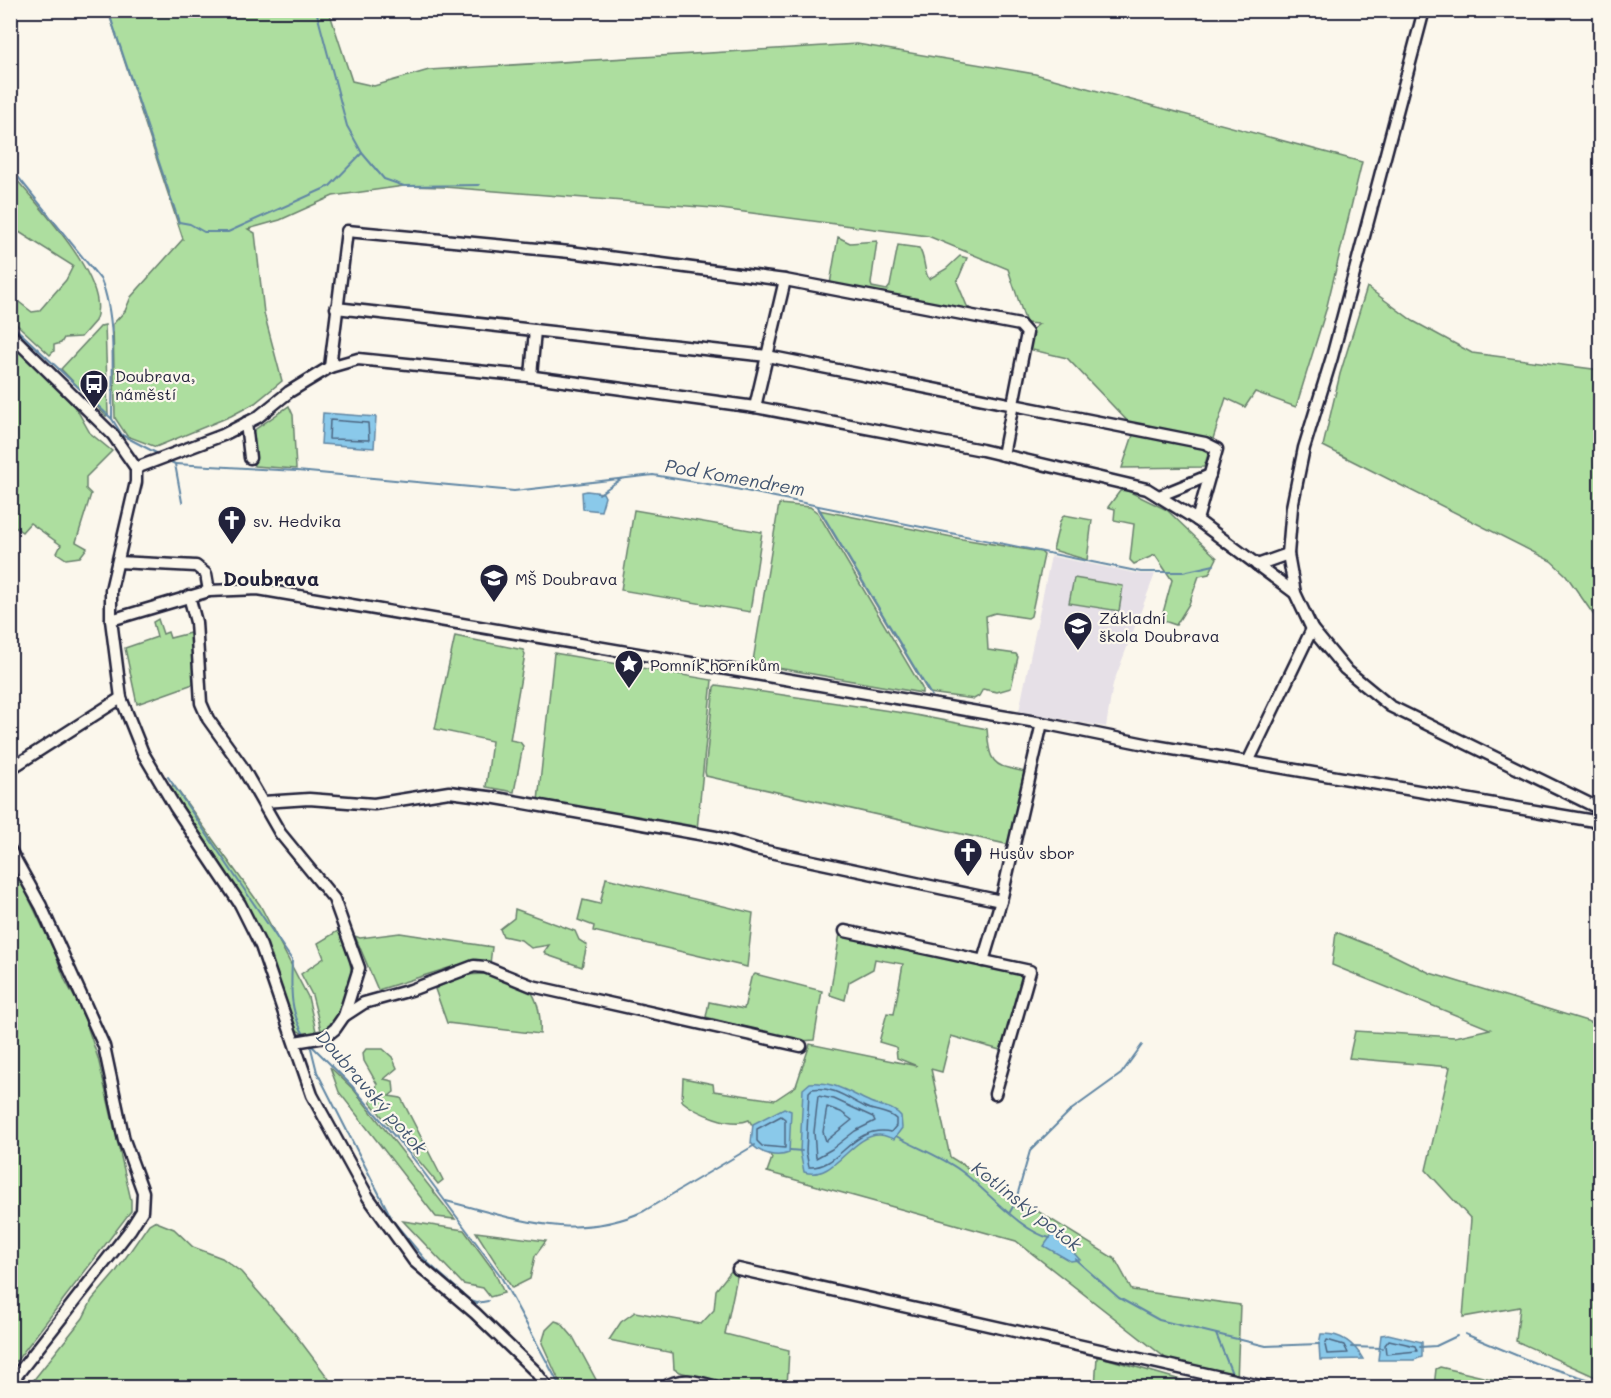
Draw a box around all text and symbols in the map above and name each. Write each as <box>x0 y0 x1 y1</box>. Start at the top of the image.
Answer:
place label: Doubrava, náměstí <box>115 365 196 404</box>
bus stop icon: Doubrava, náměstí <box>78 368 110 410</box>
water label: Pod Komendrem <box>663 453 807 501</box>
church icon: sv. Hedvika <box>216 504 248 546</box>
place label: sv. Hedvika <box>253 510 341 531</box>
school or university icon: MŠ Doubrava <box>478 562 510 604</box>
district label: Doubrava <box>223 565 319 591</box>
place label: MŠ Doubrava <box>515 568 618 589</box>
place label: Základní škola Doubrava <box>1099 607 1220 646</box>
school or university icon: Základní škola Doubrava <box>1062 610 1094 652</box>
place icon: Pomník horníkům <box>613 648 645 690</box>
place label: Pomník horníkům <box>650 654 780 675</box>
church icon: Husův sbor <box>952 836 984 878</box>
place label: Husův sbor <box>989 842 1075 863</box>
water label: Doubravský potok <box>311 1025 433 1160</box>
water label: Kotlinský potok <box>967 1156 1087 1257</box>

